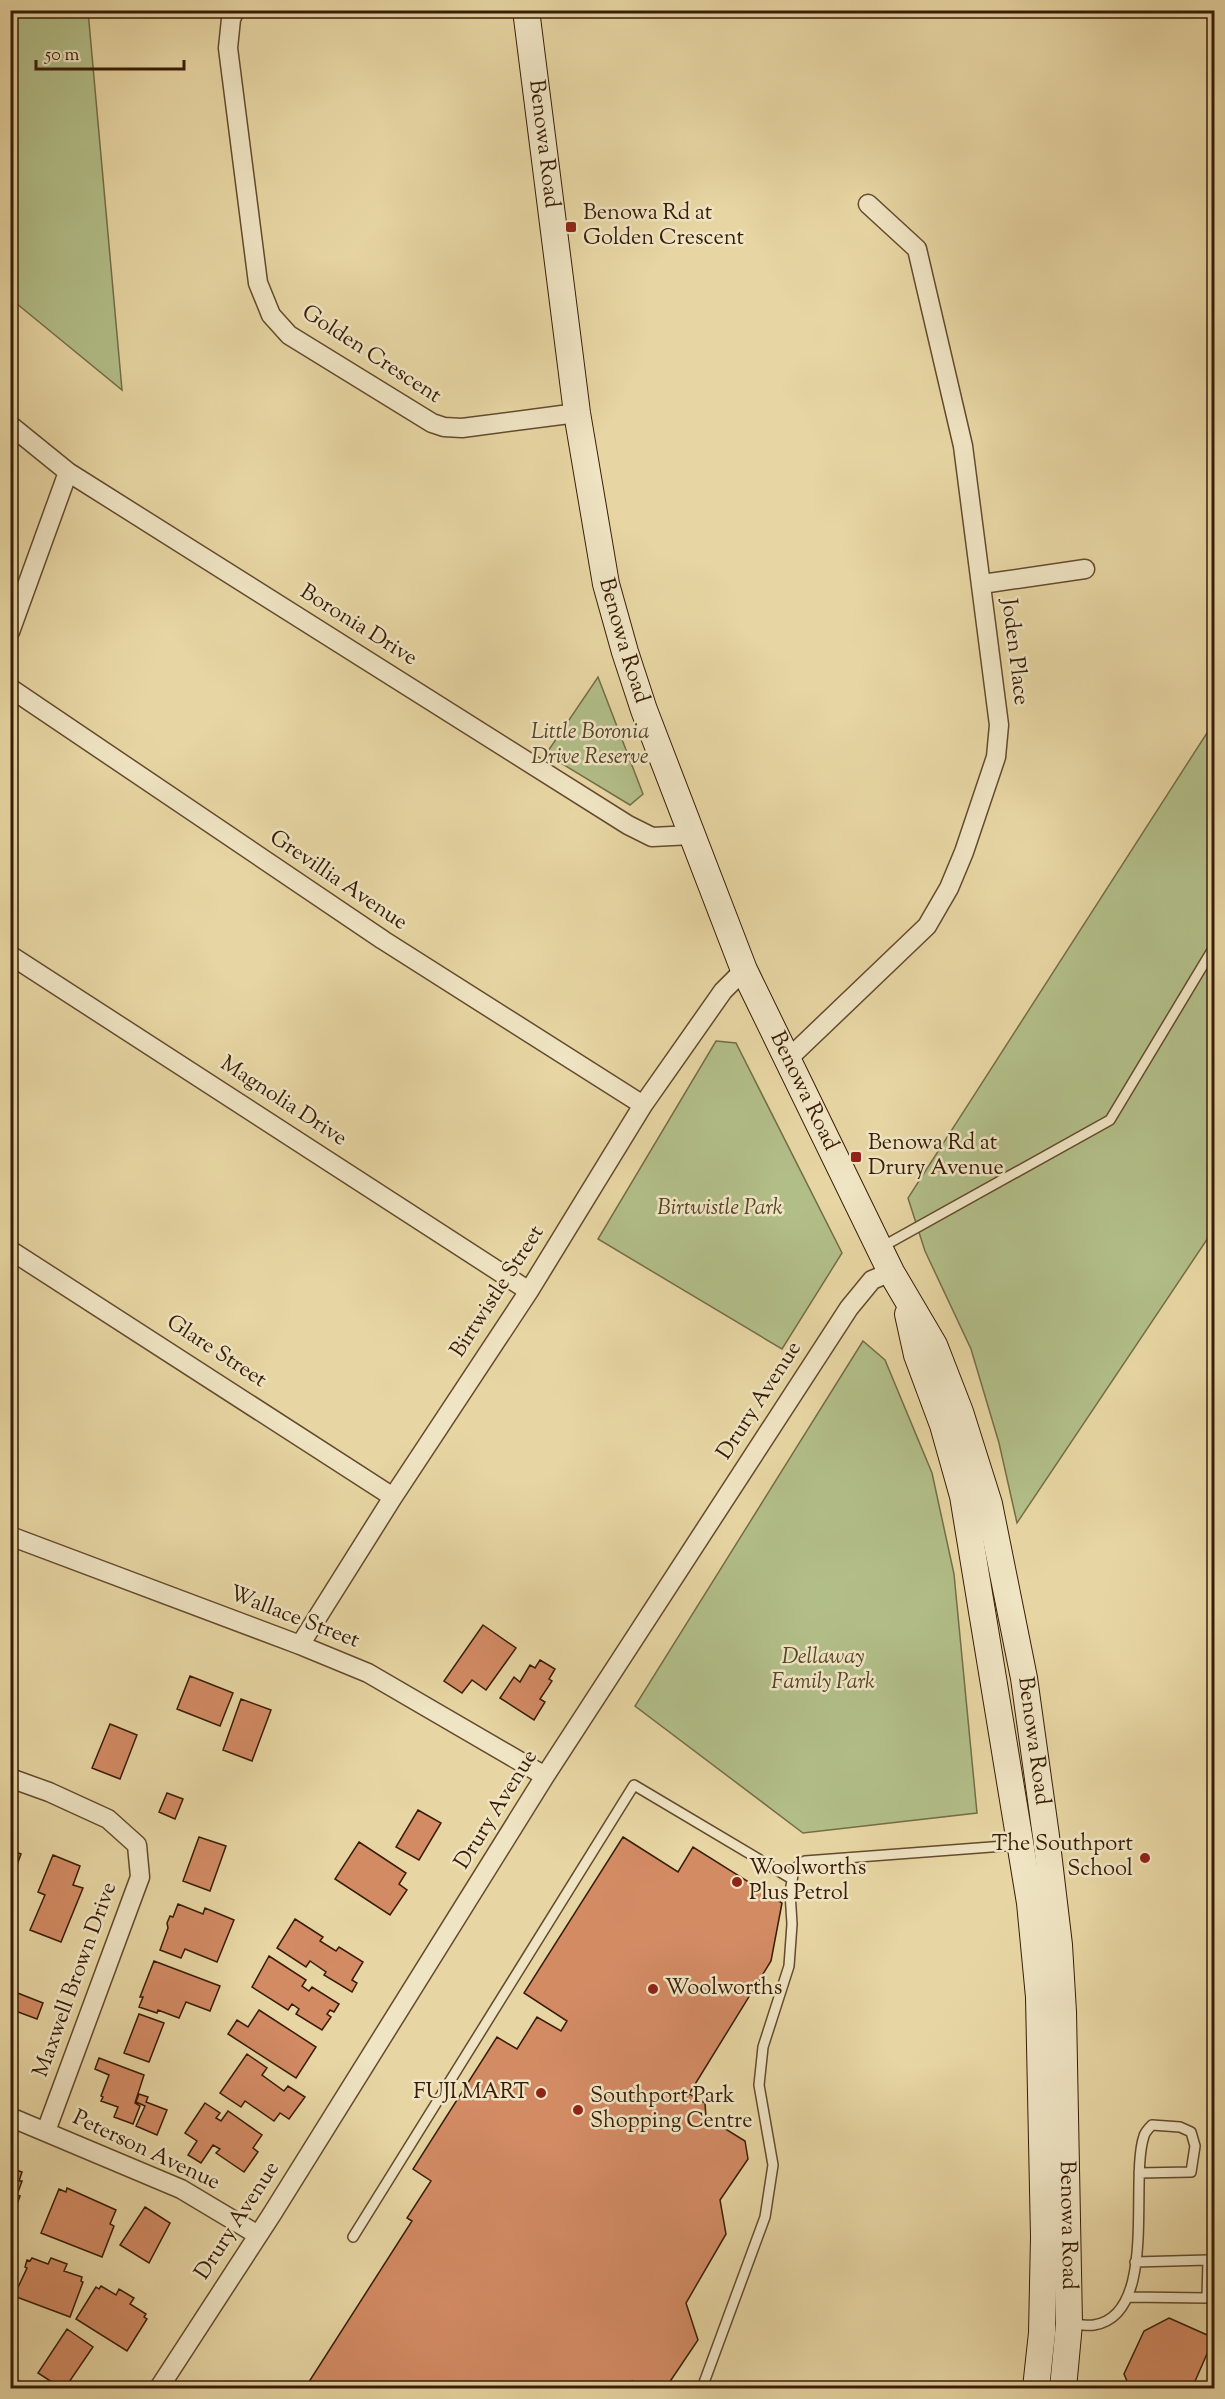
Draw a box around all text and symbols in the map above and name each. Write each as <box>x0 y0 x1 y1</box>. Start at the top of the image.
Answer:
scale bar <box>36 33 184 71</box>
text: 50 m <box>44 43 80 69</box>
street label: Benowa Road <box>519 78 567 210</box>
place label: Benowa Rd at Golden Crescent <box>583 198 745 255</box>
marker: Benowa Rd at Golden Crescent <box>564 220 578 234</box>
street label: Golden Crescent <box>295 298 448 413</box>
street label: Benowa Road <box>589 575 657 708</box>
street label: Boronia Drive <box>293 577 423 675</box>
street label: Joden Place <box>991 596 1036 707</box>
park label: Little Boronia Drive Reserve <box>531 717 649 774</box>
street label: Grevillia Avenue <box>262 823 414 939</box>
street label: Benowa Road <box>760 1026 846 1157</box>
street label: Magnolia Drive <box>213 1049 353 1155</box>
place label: Benowa Rd at Drury Avenue <box>868 1128 1004 1185</box>
marker: Benowa Rd at Drury Avenue <box>849 1150 863 1164</box>
park label: Birtwistle Park <box>657 1193 783 1225</box>
street label: Birtwistle Street <box>443 1219 553 1365</box>
street label: Glare Street <box>159 1308 273 1397</box>
street label: Drury Avenue <box>710 1335 810 1467</box>
street label: Wallace Street <box>224 1578 364 1658</box>
park label: Dellaway Family Park <box>771 1642 875 1699</box>
street label: Benowa Road <box>1008 1675 1058 1807</box>
street label: Drury Avenue <box>447 1744 547 1876</box>
place label: The Southport School <box>992 1829 1133 1886</box>
marker: The Southport School <box>1138 1851 1152 1865</box>
place label: Woolworths Plus Petrol <box>749 1853 866 1910</box>
marker: Woolworths Plus Petrol <box>730 1875 744 1889</box>
street label: Maxwell Brown Drive <box>26 1878 126 2082</box>
place label: Woolworths <box>665 1973 782 2005</box>
marker: Woolworths <box>646 1982 660 1996</box>
place label: FUJI MART <box>413 2077 530 2109</box>
place label: Southport Park Shopping Centre <box>590 2081 752 2138</box>
marker: FUJI MART <box>534 2086 548 2100</box>
street label: Peterson Avenue <box>67 2103 225 2199</box>
marker: Southport Park Shopping Centre <box>571 2103 585 2117</box>
street label: Drury Avenue <box>188 2155 288 2287</box>
street label: Benowa Road <box>1050 2160 1084 2290</box>

